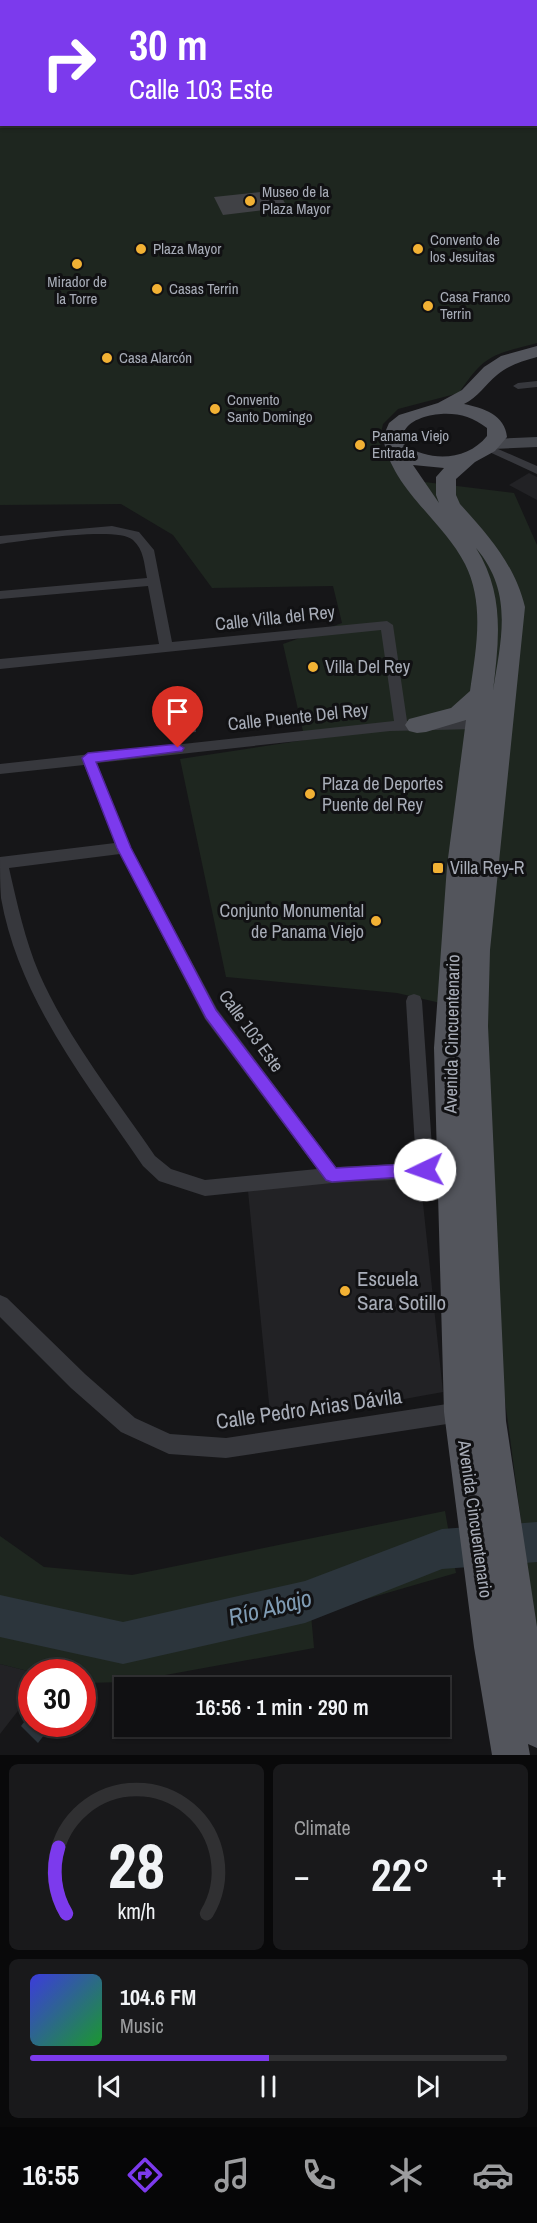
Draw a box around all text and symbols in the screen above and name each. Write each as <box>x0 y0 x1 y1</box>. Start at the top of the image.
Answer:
text: 30 m <box>129 17 208 73</box>
icon: right <box>30 24 108 102</box>
text: Calle 103 Este <box>129 71 273 107</box>
place label: Museo de la Plaza Mayor <box>262 181 330 219</box>
marker: Museo de la Plaza Mayor <box>243 194 257 208</box>
place label: Convento de los Jesuitas <box>430 229 500 267</box>
place label: Plaza Mayor <box>153 238 221 259</box>
marker: Plaza Mayor <box>134 242 148 256</box>
marker: Convento de los Jesuitas <box>411 242 425 256</box>
marker: Mirador de la Torre <box>70 257 84 271</box>
place label: Mirador de la Torre <box>47 271 107 309</box>
place label: Casas Terrin <box>169 278 239 299</box>
marker: Casas Terrin <box>150 282 164 296</box>
place label: Casa Franco Terrin <box>440 286 511 324</box>
marker: Casa Franco Terrin <box>421 299 435 313</box>
place label: Casa Alarcón <box>119 347 192 368</box>
marker: Casa Alarcón <box>100 351 114 365</box>
place label: Convento Santo Domingo <box>227 389 313 427</box>
marker: Convento Santo Domingo <box>208 402 222 416</box>
place label: Panama Viejo Entrada <box>372 425 449 463</box>
marker: Panama Viejo Entrada <box>353 438 367 452</box>
street label: Calle Villa del Rey <box>214 599 337 636</box>
place label: Villa Del Rey <box>325 654 411 679</box>
marker: Villa Del Rey <box>306 660 320 674</box>
pin <box>152 686 203 748</box>
icon: arrive <box>161 695 194 728</box>
street label: Calle Puente Del Rey <box>226 697 370 736</box>
place label: Plaza de Deportes Puente del Rey <box>322 771 443 817</box>
marker: Plaza de Deportes Puente del Rey <box>303 787 317 801</box>
place label: Villa Rey-R <box>450 855 525 880</box>
marker: Villa Rey-R <box>431 861 445 875</box>
place label: Conjunto Monumental de Panama Viejo <box>220 898 364 944</box>
marker: Conjunto Monumental de Panama Viejo <box>369 914 383 928</box>
street label: Avenida Cincuentenario <box>438 954 465 1115</box>
street label: Calle 103 Este <box>213 985 290 1077</box>
position arrow <box>393 1138 457 1202</box>
place label: Escuela Sara Sotillo <box>357 1264 446 1317</box>
marker: Escuela Sara Sotillo <box>338 1284 352 1298</box>
street label: Calle Pedro Arias Dávila <box>214 1381 404 1436</box>
street label: Avenida Cincuentenario <box>452 1437 499 1599</box>
water label: Río Abajo <box>225 1581 315 1633</box>
speed limit sign: 30 <box>18 1659 96 1737</box>
text: 16:56 · 1 min · 290 m <box>195 1692 369 1722</box>
text: Climate <box>294 1814 351 1841</box>
text: 28 <box>108 1823 165 1907</box>
text: 22° <box>371 1844 430 1905</box>
text: − <box>294 1853 310 1897</box>
text: + <box>491 1853 507 1897</box>
text: km/h <box>117 1897 156 1926</box>
text: 104.6 FM <box>120 1982 196 2012</box>
text: Music <box>120 2012 164 2039</box>
icon: previous <box>93 2070 126 2103</box>
icon: pause <box>252 2070 285 2103</box>
icon: next <box>411 2070 444 2103</box>
icon: directions <box>124 2154 166 2196</box>
icon: music <box>211 2154 253 2196</box>
icon: phone <box>298 2154 340 2196</box>
icon: climate <box>385 2154 427 2196</box>
icon: car <box>472 2154 514 2196</box>
text: 16:55 <box>23 2157 79 2193</box>

